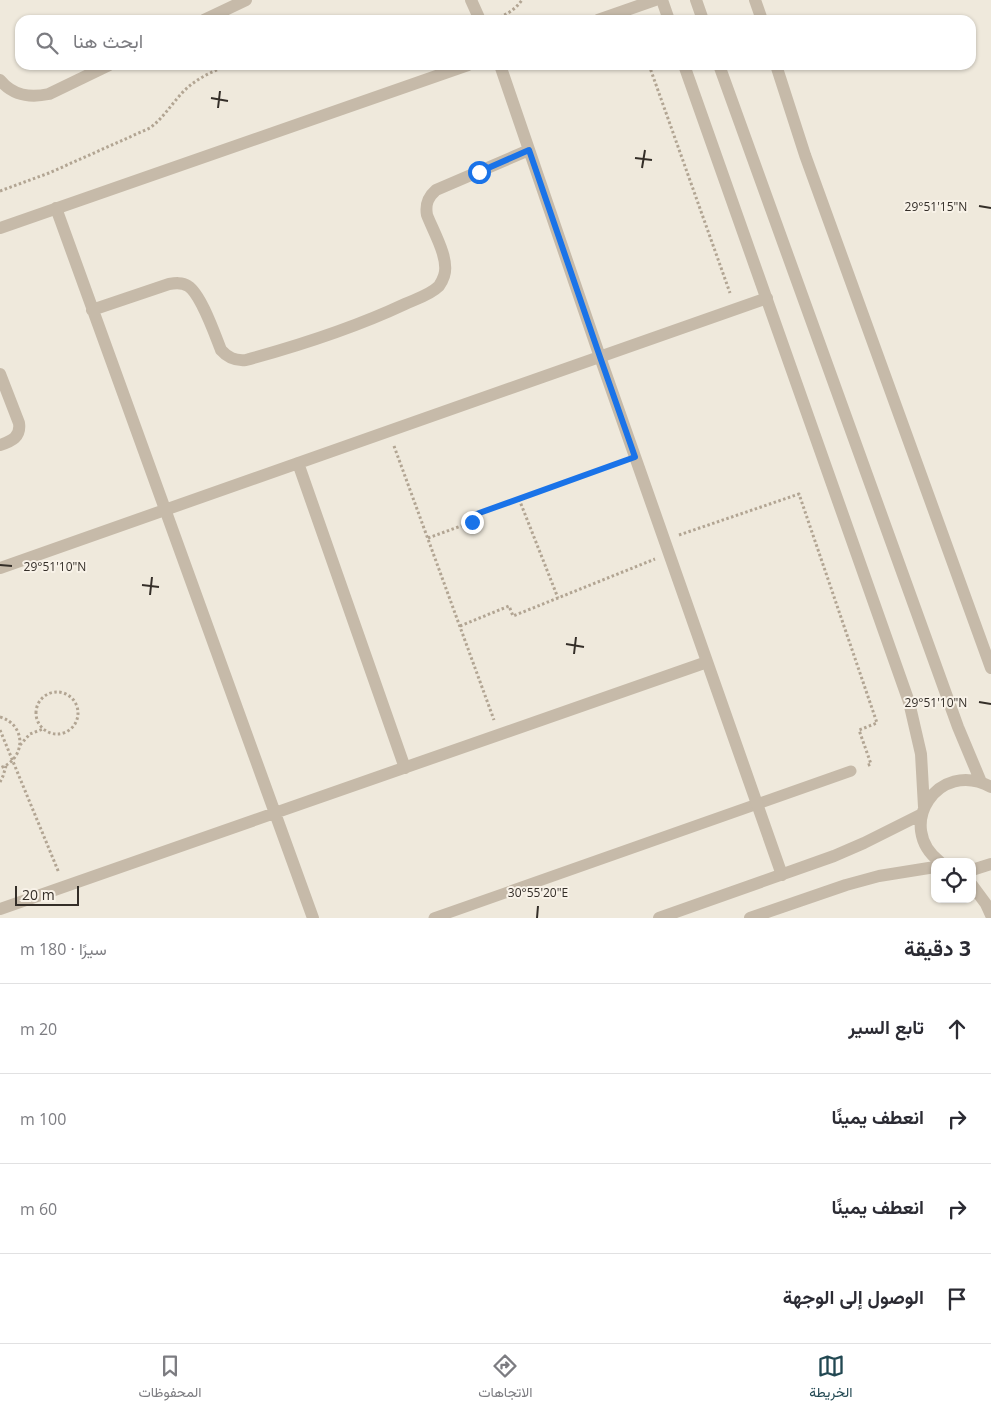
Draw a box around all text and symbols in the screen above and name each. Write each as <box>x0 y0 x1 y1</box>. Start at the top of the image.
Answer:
search box <box>15 15 976 70</box>
text: ابحث هنا <box>73 28 143 54</box>
icon: search <box>33 29 61 57</box>
route start <box>468 161 491 184</box>
text: 29°51'15"N <box>905 198 967 215</box>
route end <box>461 511 484 534</box>
text: 29°51'10"N <box>24 558 86 575</box>
text: 29°51'10"N <box>905 694 967 711</box>
map controls <box>931 858 976 903</box>
button: locate <box>931 858 976 903</box>
scale bar <box>15 883 79 906</box>
text: 30°55'20"E <box>508 884 568 901</box>
text: 20 m <box>22 885 55 904</box>
text: 3 دقيقة <box>904 934 971 962</box>
text: سيرًا · 180 m <box>20 938 107 960</box>
text: تابع السير <box>848 1014 924 1040</box>
icon: ahead <box>943 1015 971 1043</box>
text: 20 m <box>20 1018 57 1040</box>
text: انعطف يمينًا <box>831 1104 924 1130</box>
icon: right <box>943 1105 971 1133</box>
text: 100 m <box>20 1108 66 1130</box>
text: انعطف يمينًا <box>831 1194 924 1220</box>
icon: right <box>943 1195 971 1223</box>
text: 60 m <box>20 1198 57 1220</box>
text: الوصول إلى الوجهة <box>783 1284 924 1310</box>
icon: arrive <box>943 1285 971 1313</box>
tab: المحفوظات <box>138 1352 201 1405</box>
tab: الاتجاهات <box>478 1352 533 1405</box>
tab: الخريطة <box>809 1352 853 1405</box>

